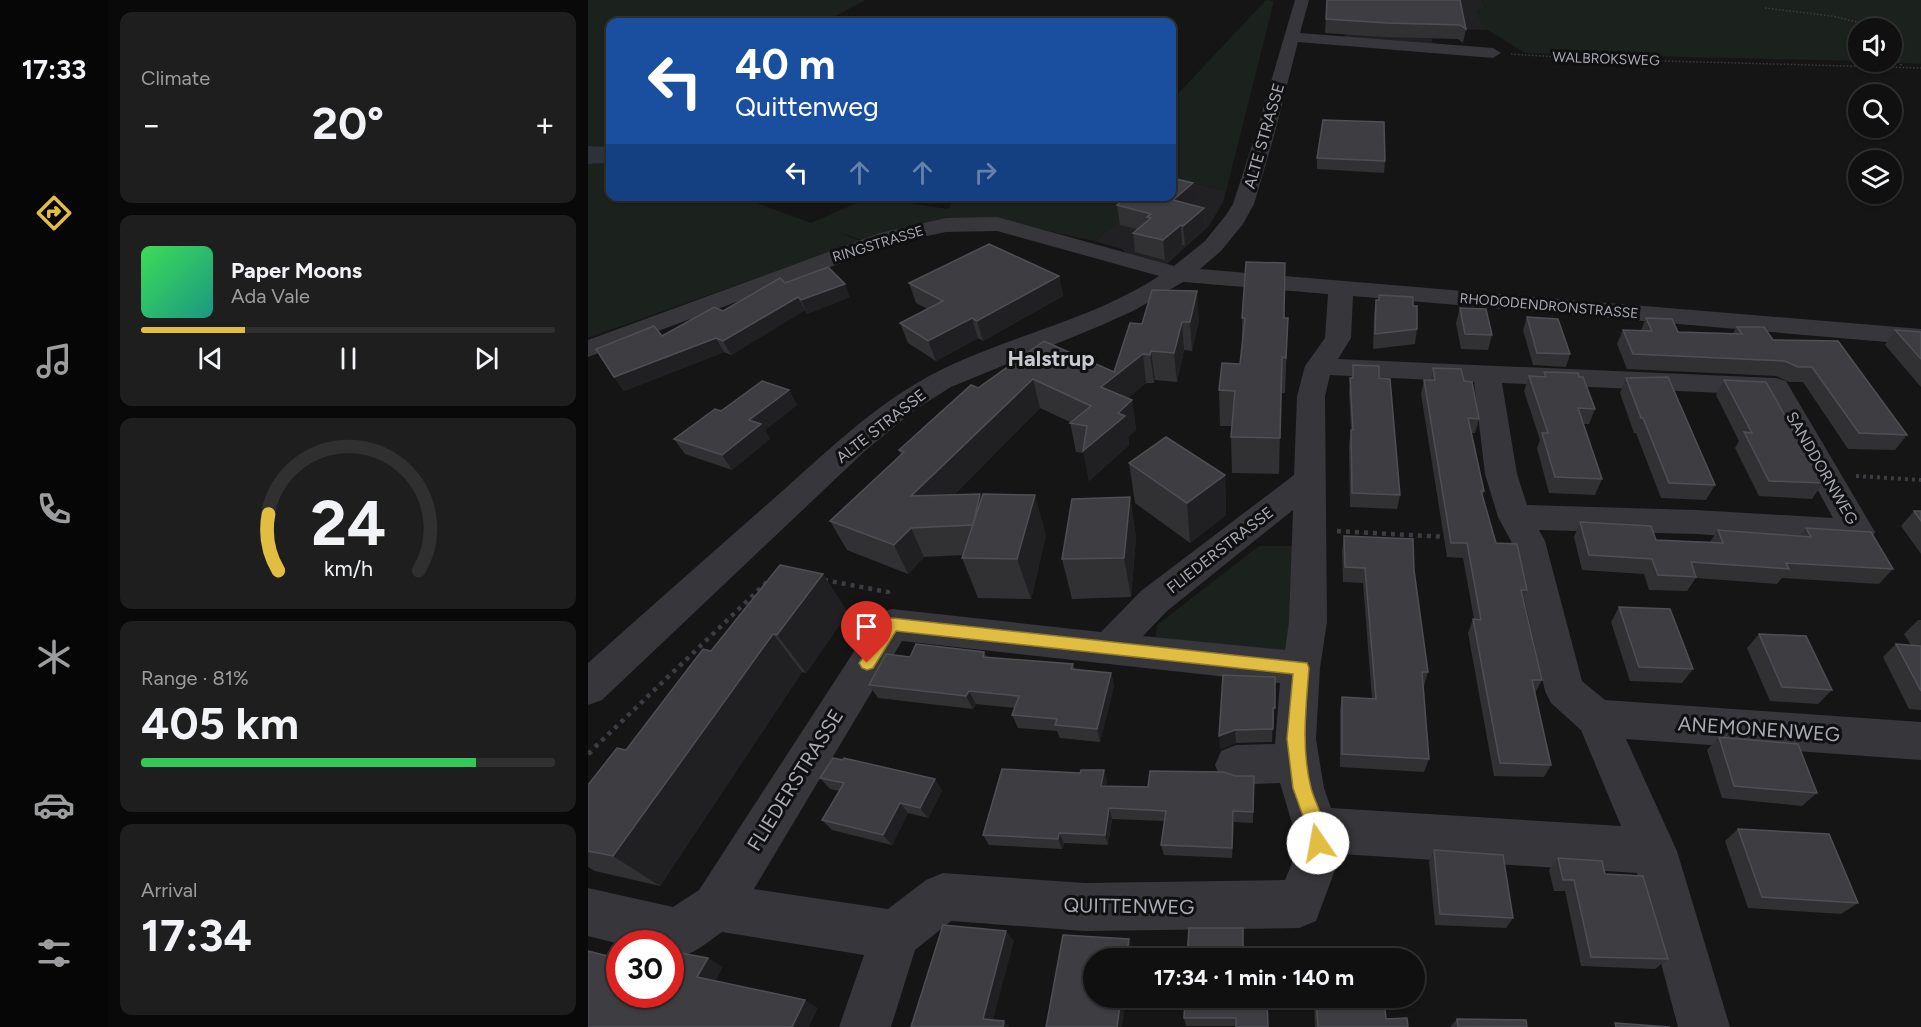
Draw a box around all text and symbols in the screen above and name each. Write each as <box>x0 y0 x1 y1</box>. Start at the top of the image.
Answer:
map controls <box>1848 18 1902 204</box>
button: sound <box>1848 18 1902 72</box>
text: 40 m <box>735 39 835 90</box>
icon: left <box>636 42 714 120</box>
street label: WALBROKSWEG <box>1552 49 1660 69</box>
text: 17:33 <box>22 53 86 86</box>
text: Climate <box>141 66 210 90</box>
street label: ALTE STRASSE <box>1240 81 1288 191</box>
button: search <box>1848 84 1902 138</box>
text: Quittenweg <box>735 90 879 123</box>
text: 20° <box>312 96 384 150</box>
text: − <box>141 105 162 144</box>
text: + <box>534 105 555 144</box>
button: layers <box>1848 150 1902 204</box>
icon: left <box>780 156 813 189</box>
icon: ahead <box>843 156 876 189</box>
icon: ahead <box>906 156 939 189</box>
icon: right <box>969 156 1002 189</box>
icon: directions <box>33 192 75 234</box>
street label: RINGSTRASSE <box>831 222 925 266</box>
text: Paper Moons <box>231 257 362 284</box>
text: Ada Vale <box>231 284 310 308</box>
street label: RHODODENDRONSTRASSE <box>1459 290 1639 322</box>
icon: music <box>33 340 75 382</box>
icon: previous <box>194 342 227 375</box>
icon: pause <box>332 342 365 375</box>
icon: next <box>470 342 503 375</box>
district label: Halstrup <box>1008 345 1094 372</box>
street label: ALTE STRASSE <box>832 385 930 467</box>
street label: SANDDORNWEG <box>1782 408 1862 528</box>
text: 24 <box>310 486 386 561</box>
icon: phone <box>33 488 75 530</box>
street label: FLIEDERSTRASSE <box>1163 503 1277 597</box>
text: km/h <box>324 556 372 581</box>
pin <box>841 601 892 663</box>
icon: arrive <box>850 610 883 643</box>
icon: climate <box>33 636 75 678</box>
text: Range · 81% <box>141 666 249 690</box>
text: 405 km <box>141 696 299 750</box>
street label: FLIEDERSTRASSE <box>742 705 848 855</box>
street label: ANEMONENWEG <box>1677 711 1841 747</box>
icon: car <box>33 784 75 826</box>
position arrow <box>1286 811 1350 875</box>
text: Arrival <box>141 878 197 902</box>
street label: QUITTENWEG <box>1063 893 1195 919</box>
text: 17:34 <box>141 908 252 962</box>
speed limit sign: 30 <box>606 930 684 1008</box>
icon: filters <box>33 932 75 974</box>
text: 17:34 · 1 min · 140 m <box>1154 964 1354 991</box>

